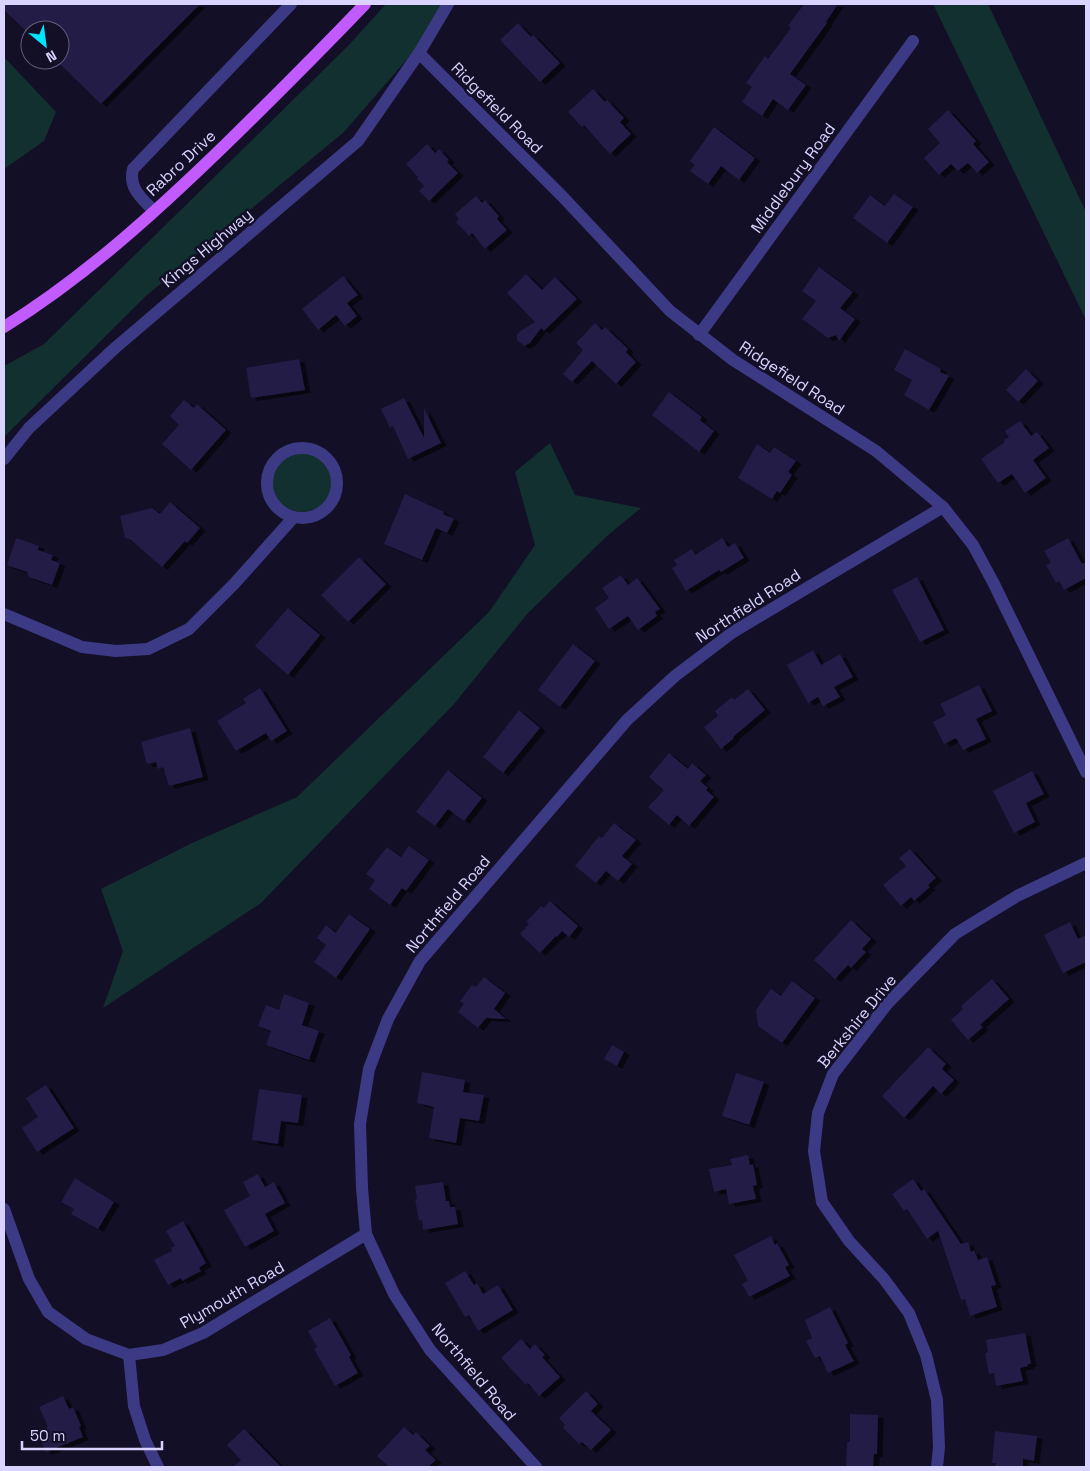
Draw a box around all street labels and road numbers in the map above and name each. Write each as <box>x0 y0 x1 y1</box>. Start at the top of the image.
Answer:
street label: Ridgefield Road <box>447 58 547 158</box>
street label: Middlebury Road <box>746 119 840 237</box>
street label: Rabro Drive <box>142 125 220 201</box>
street label: Kings Highway <box>157 204 257 292</box>
street label: Ridgefield Road <box>735 336 849 420</box>
street label: Northfield Road <box>691 564 805 648</box>
street label: Northfield Road <box>401 851 495 957</box>
street label: Berkshire Drive <box>813 970 901 1072</box>
street label: Plymouth Road <box>176 1257 288 1333</box>
street label: Northfield Road <box>427 1319 521 1425</box>

